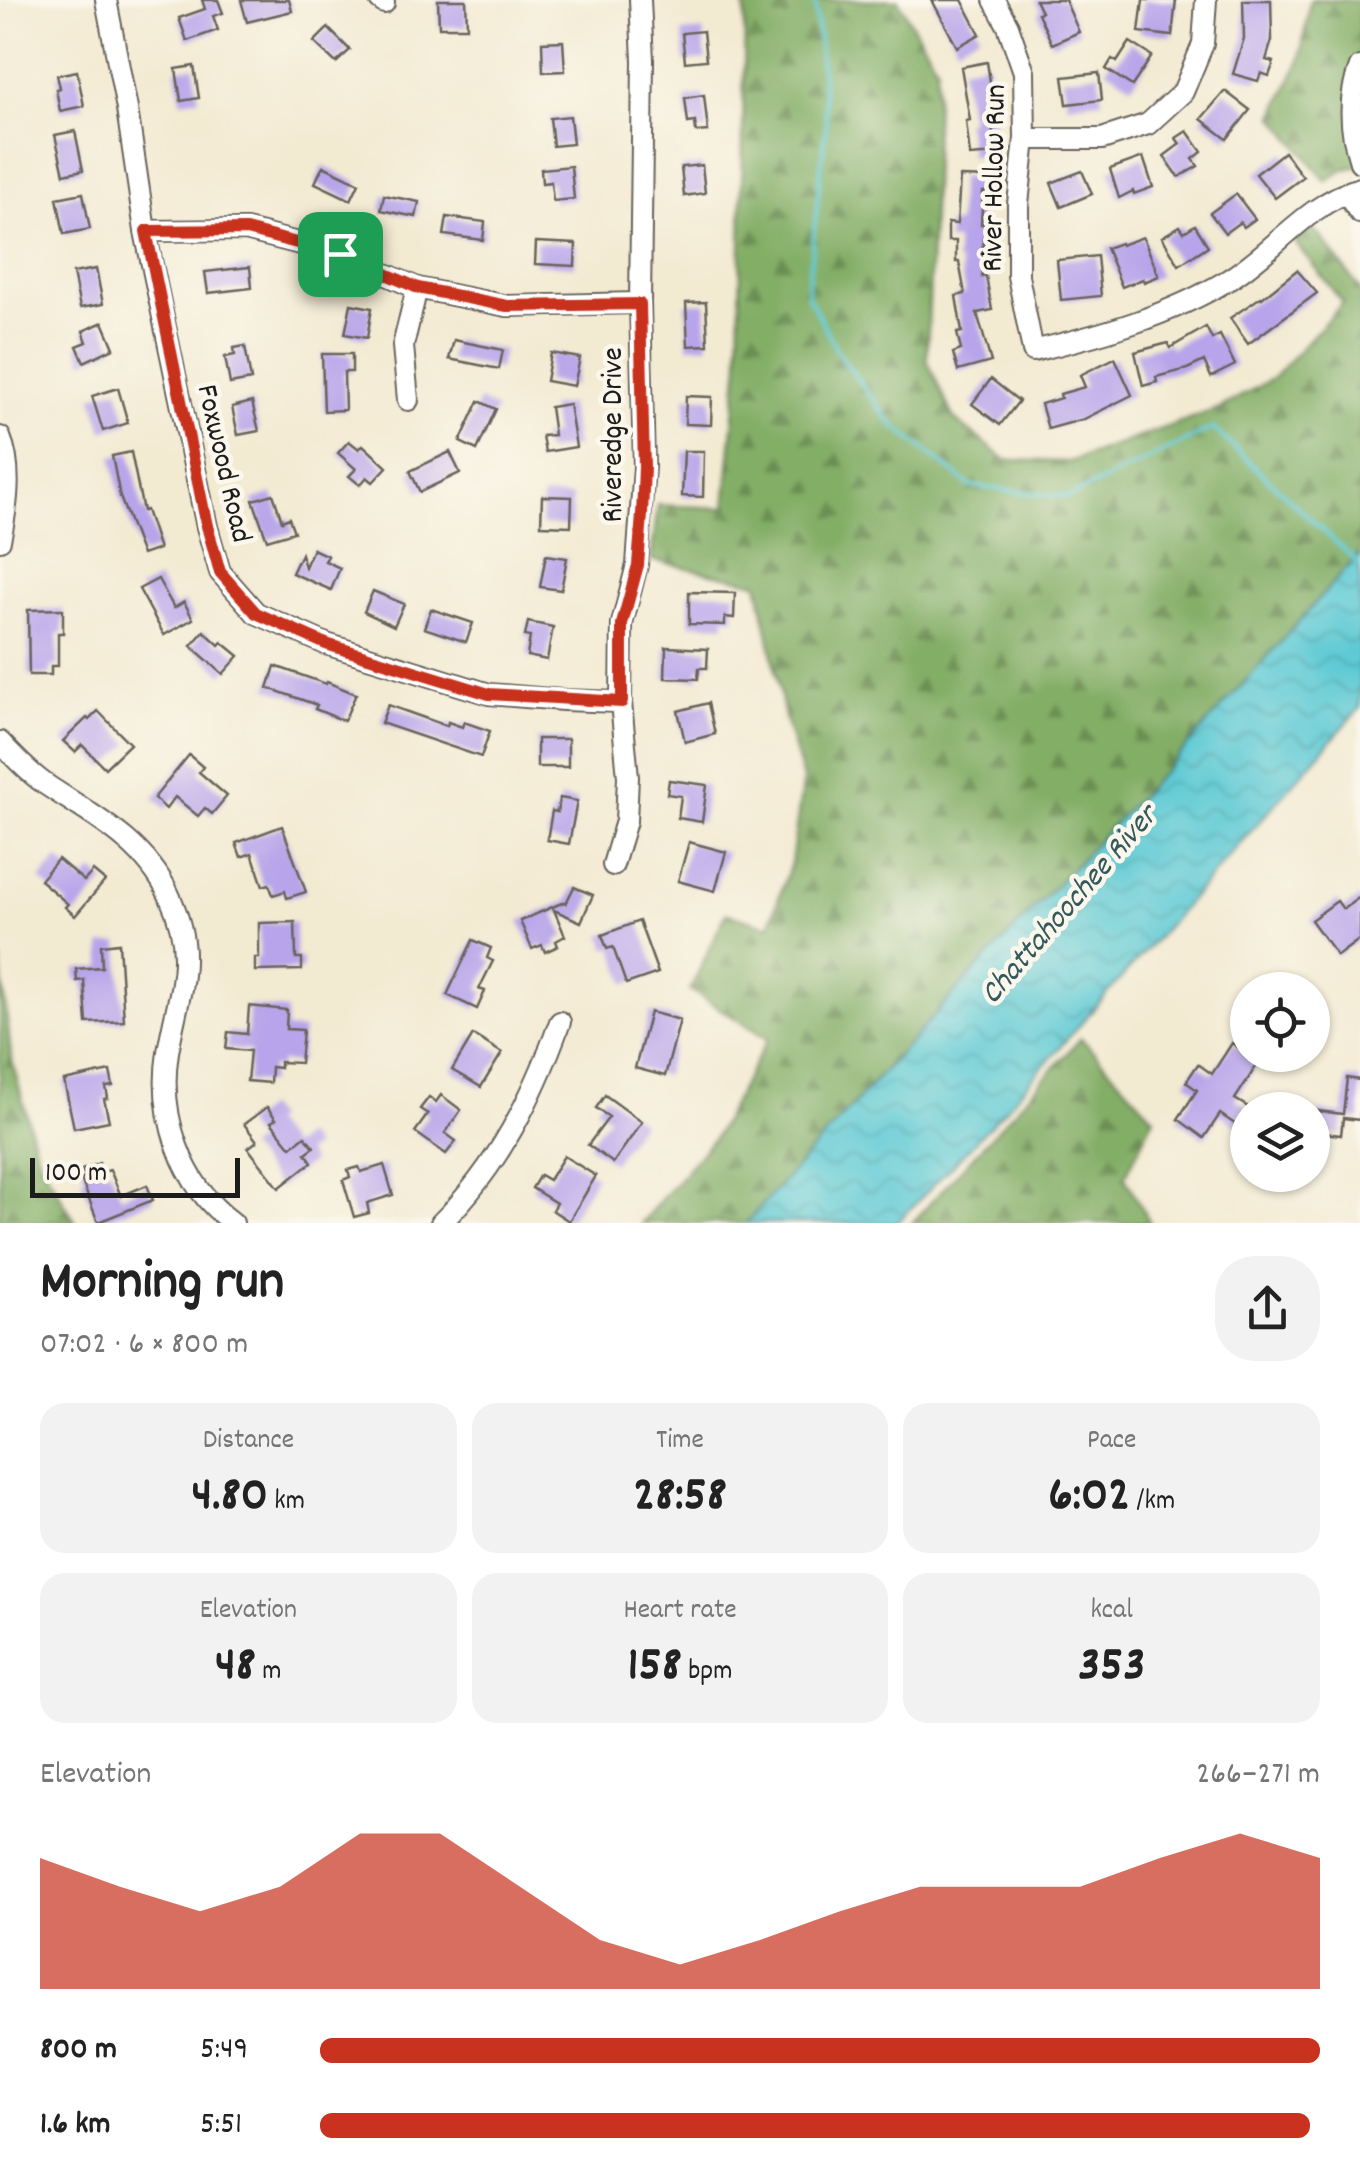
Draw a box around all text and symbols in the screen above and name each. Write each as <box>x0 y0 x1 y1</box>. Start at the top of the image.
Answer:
street label: River Hollow Run <box>973 84 1020 272</box>
pin <box>298 212 383 297</box>
icon: arrive <box>313 227 368 282</box>
street label: Riveredge Drive <box>594 347 637 523</box>
street label: Foxwood Road <box>183 381 261 547</box>
water label: Chattahoochee River <box>971 794 1173 1016</box>
map controls <box>1230 972 1330 1192</box>
button: locate <box>1230 972 1330 1072</box>
button: layers <box>1230 1092 1330 1192</box>
scale bar <box>30 1153 240 1198</box>
text: 100 m <box>45 1155 107 1195</box>
text: Morning run <box>40 1246 284 1325</box>
button: share <box>1215 1256 1320 1361</box>
text: 07:02 · 6 × 800 m <box>40 1323 248 1369</box>
text: Distance <box>203 1422 294 1462</box>
text: Time <box>656 1422 704 1462</box>
text: Pace <box>1087 1422 1136 1462</box>
text: 4.80 <box>192 1462 268 1534</box>
text: 28:58 <box>633 1462 727 1534</box>
text: 6:02 <box>1048 1462 1130 1534</box>
text: km <box>268 1483 305 1523</box>
text: /km <box>1130 1483 1175 1523</box>
text: Elevation <box>200 1592 297 1632</box>
text: Heart rate <box>623 1592 737 1632</box>
text: kcal <box>1090 1592 1133 1632</box>
text: 48 <box>215 1632 256 1704</box>
text: 158 <box>628 1632 682 1704</box>
text: 353 <box>1078 1632 1145 1704</box>
text: m <box>256 1653 282 1693</box>
text: bpm <box>682 1653 732 1693</box>
text: Elevation <box>40 1753 151 1799</box>
text: 266–271 m <box>1196 1753 1320 1799</box>
text: 800 m <box>40 2028 117 2074</box>
text: 5:49 <box>200 2028 248 2074</box>
text: 1.6 km <box>40 2103 110 2149</box>
text: 5:51 <box>200 2103 242 2149</box>

